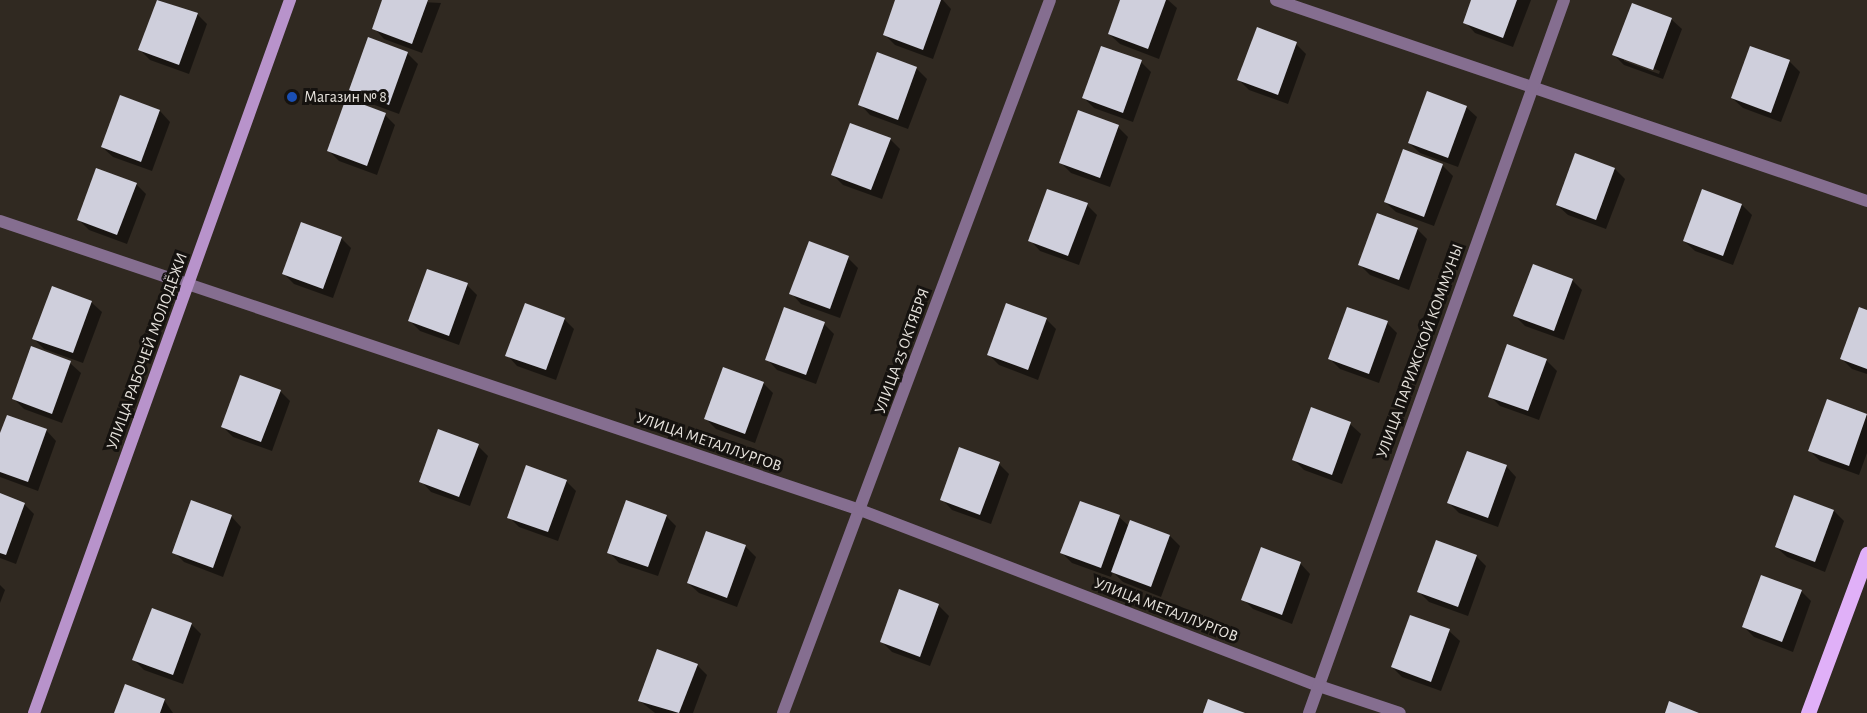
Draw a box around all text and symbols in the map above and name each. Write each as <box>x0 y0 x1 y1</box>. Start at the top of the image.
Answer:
place label: Магазин № 8 <box>304 87 387 107</box>
marker: Магазин № 8 <box>285 90 299 104</box>
street label: УЛИЦА ПАРИЖСКОЙ КОММУНЫ <box>1372 241 1468 461</box>
street label: УЛИЦА РАБОЧЕЙ МОЛОДЁЖИ <box>102 250 192 452</box>
street label: УЛИЦА 25 ОКТЯБРЯ <box>870 286 934 416</box>
street label: УЛИЦА МЕТАЛЛУРГОВ <box>634 408 784 476</box>
street label: УЛИЦА МЕТАЛЛУРГОВ <box>1091 574 1241 646</box>

